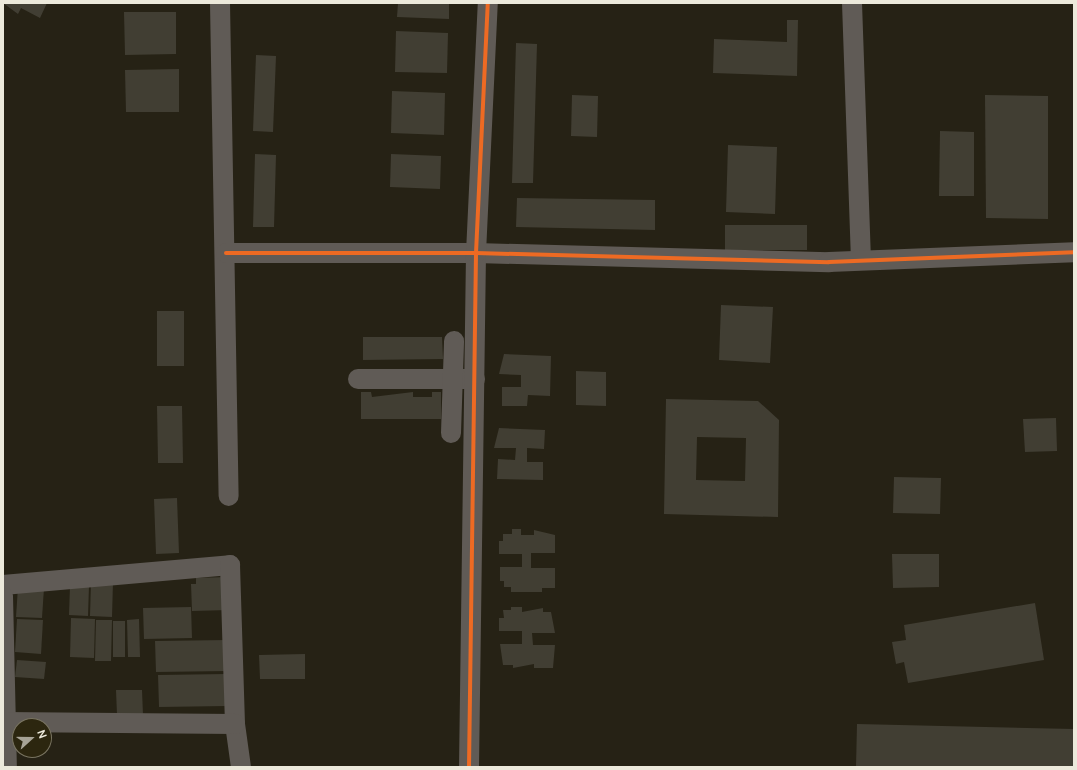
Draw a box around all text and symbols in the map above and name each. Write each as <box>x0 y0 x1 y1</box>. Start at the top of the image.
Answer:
north arrow <box>12 718 52 758</box>
text: N <box>34 728 50 740</box>

